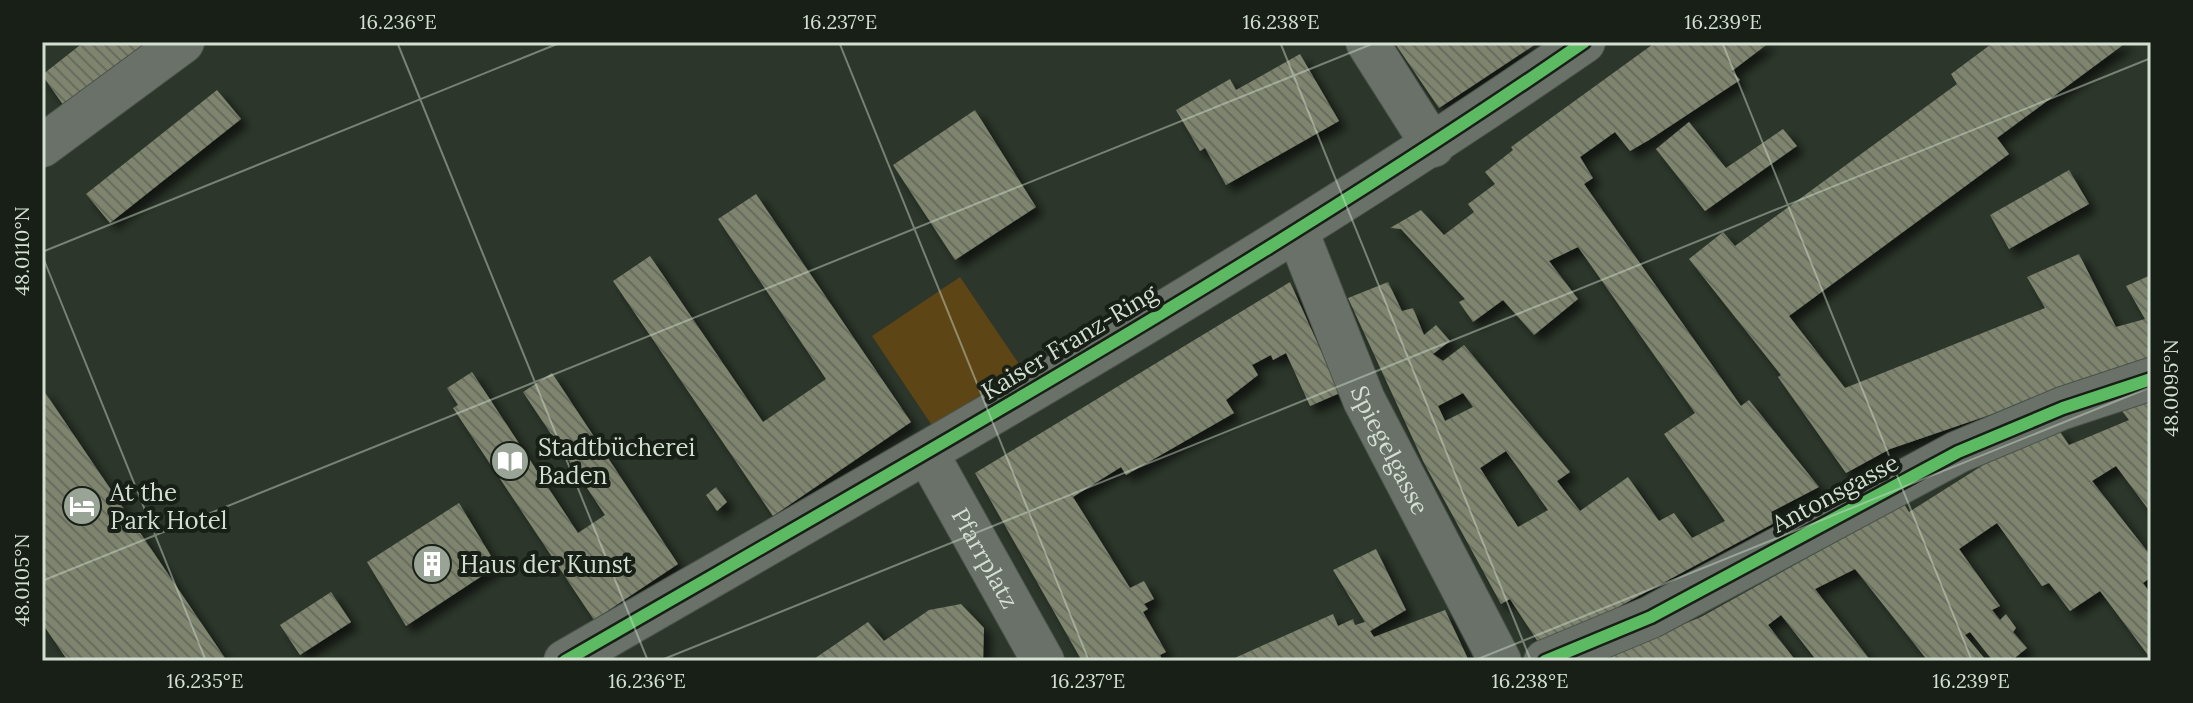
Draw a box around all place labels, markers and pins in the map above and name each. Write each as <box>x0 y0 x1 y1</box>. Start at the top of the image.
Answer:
place label: Stadtbücherei Baden <box>538 432 695 491</box>
library icon: Stadtbücherei Baden <box>489 440 531 482</box>
place label: At the Park Hotel <box>109 477 227 536</box>
hotel icon: At the Park Hotel <box>61 485 103 527</box>
building icon: Haus der Kunst <box>411 543 453 585</box>
place label: Haus der Kunst <box>460 549 633 580</box>

